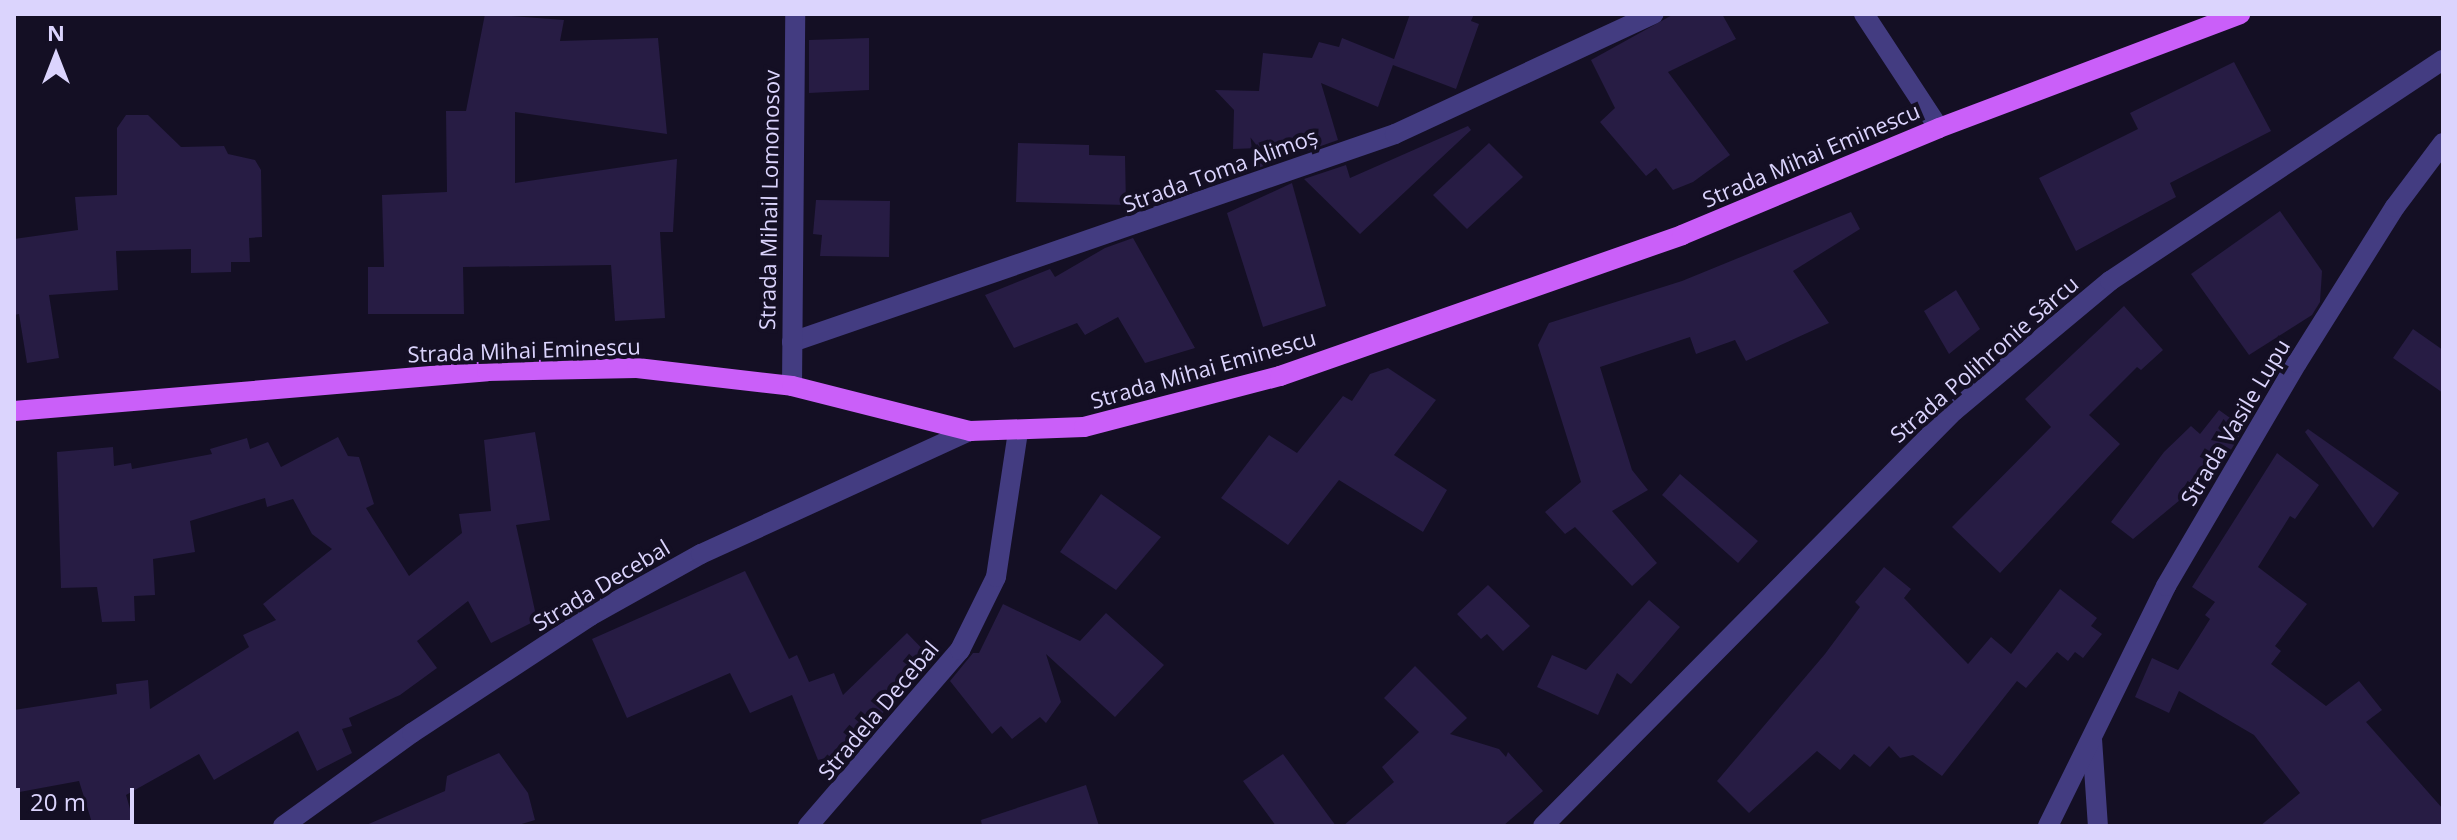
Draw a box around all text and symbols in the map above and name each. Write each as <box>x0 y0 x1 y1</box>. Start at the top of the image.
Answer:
north arrow <box>16 16 96 96</box>
text: N <box>47 17 65 47</box>
street label: Strada Mihail Lomonosov <box>754 70 784 330</box>
street label: Strada Mihai Eminescu <box>1698 97 1924 213</box>
street label: Strada Toma Alimoș <box>1119 122 1321 218</box>
street label: Strada Polihronie Sârcu <box>1885 270 2083 448</box>
street label: Strada Mihai Eminescu <box>1087 324 1319 414</box>
street label: Strada Mihai Eminescu <box>407 333 641 367</box>
street label: Strada Vasile Lupu <box>2175 334 2295 510</box>
street label: Strada Decebal <box>528 534 674 636</box>
street label: Stradela Decebal <box>812 635 944 785</box>
scale bar <box>20 772 138 822</box>
text: 20 m <box>30 785 86 818</box>

